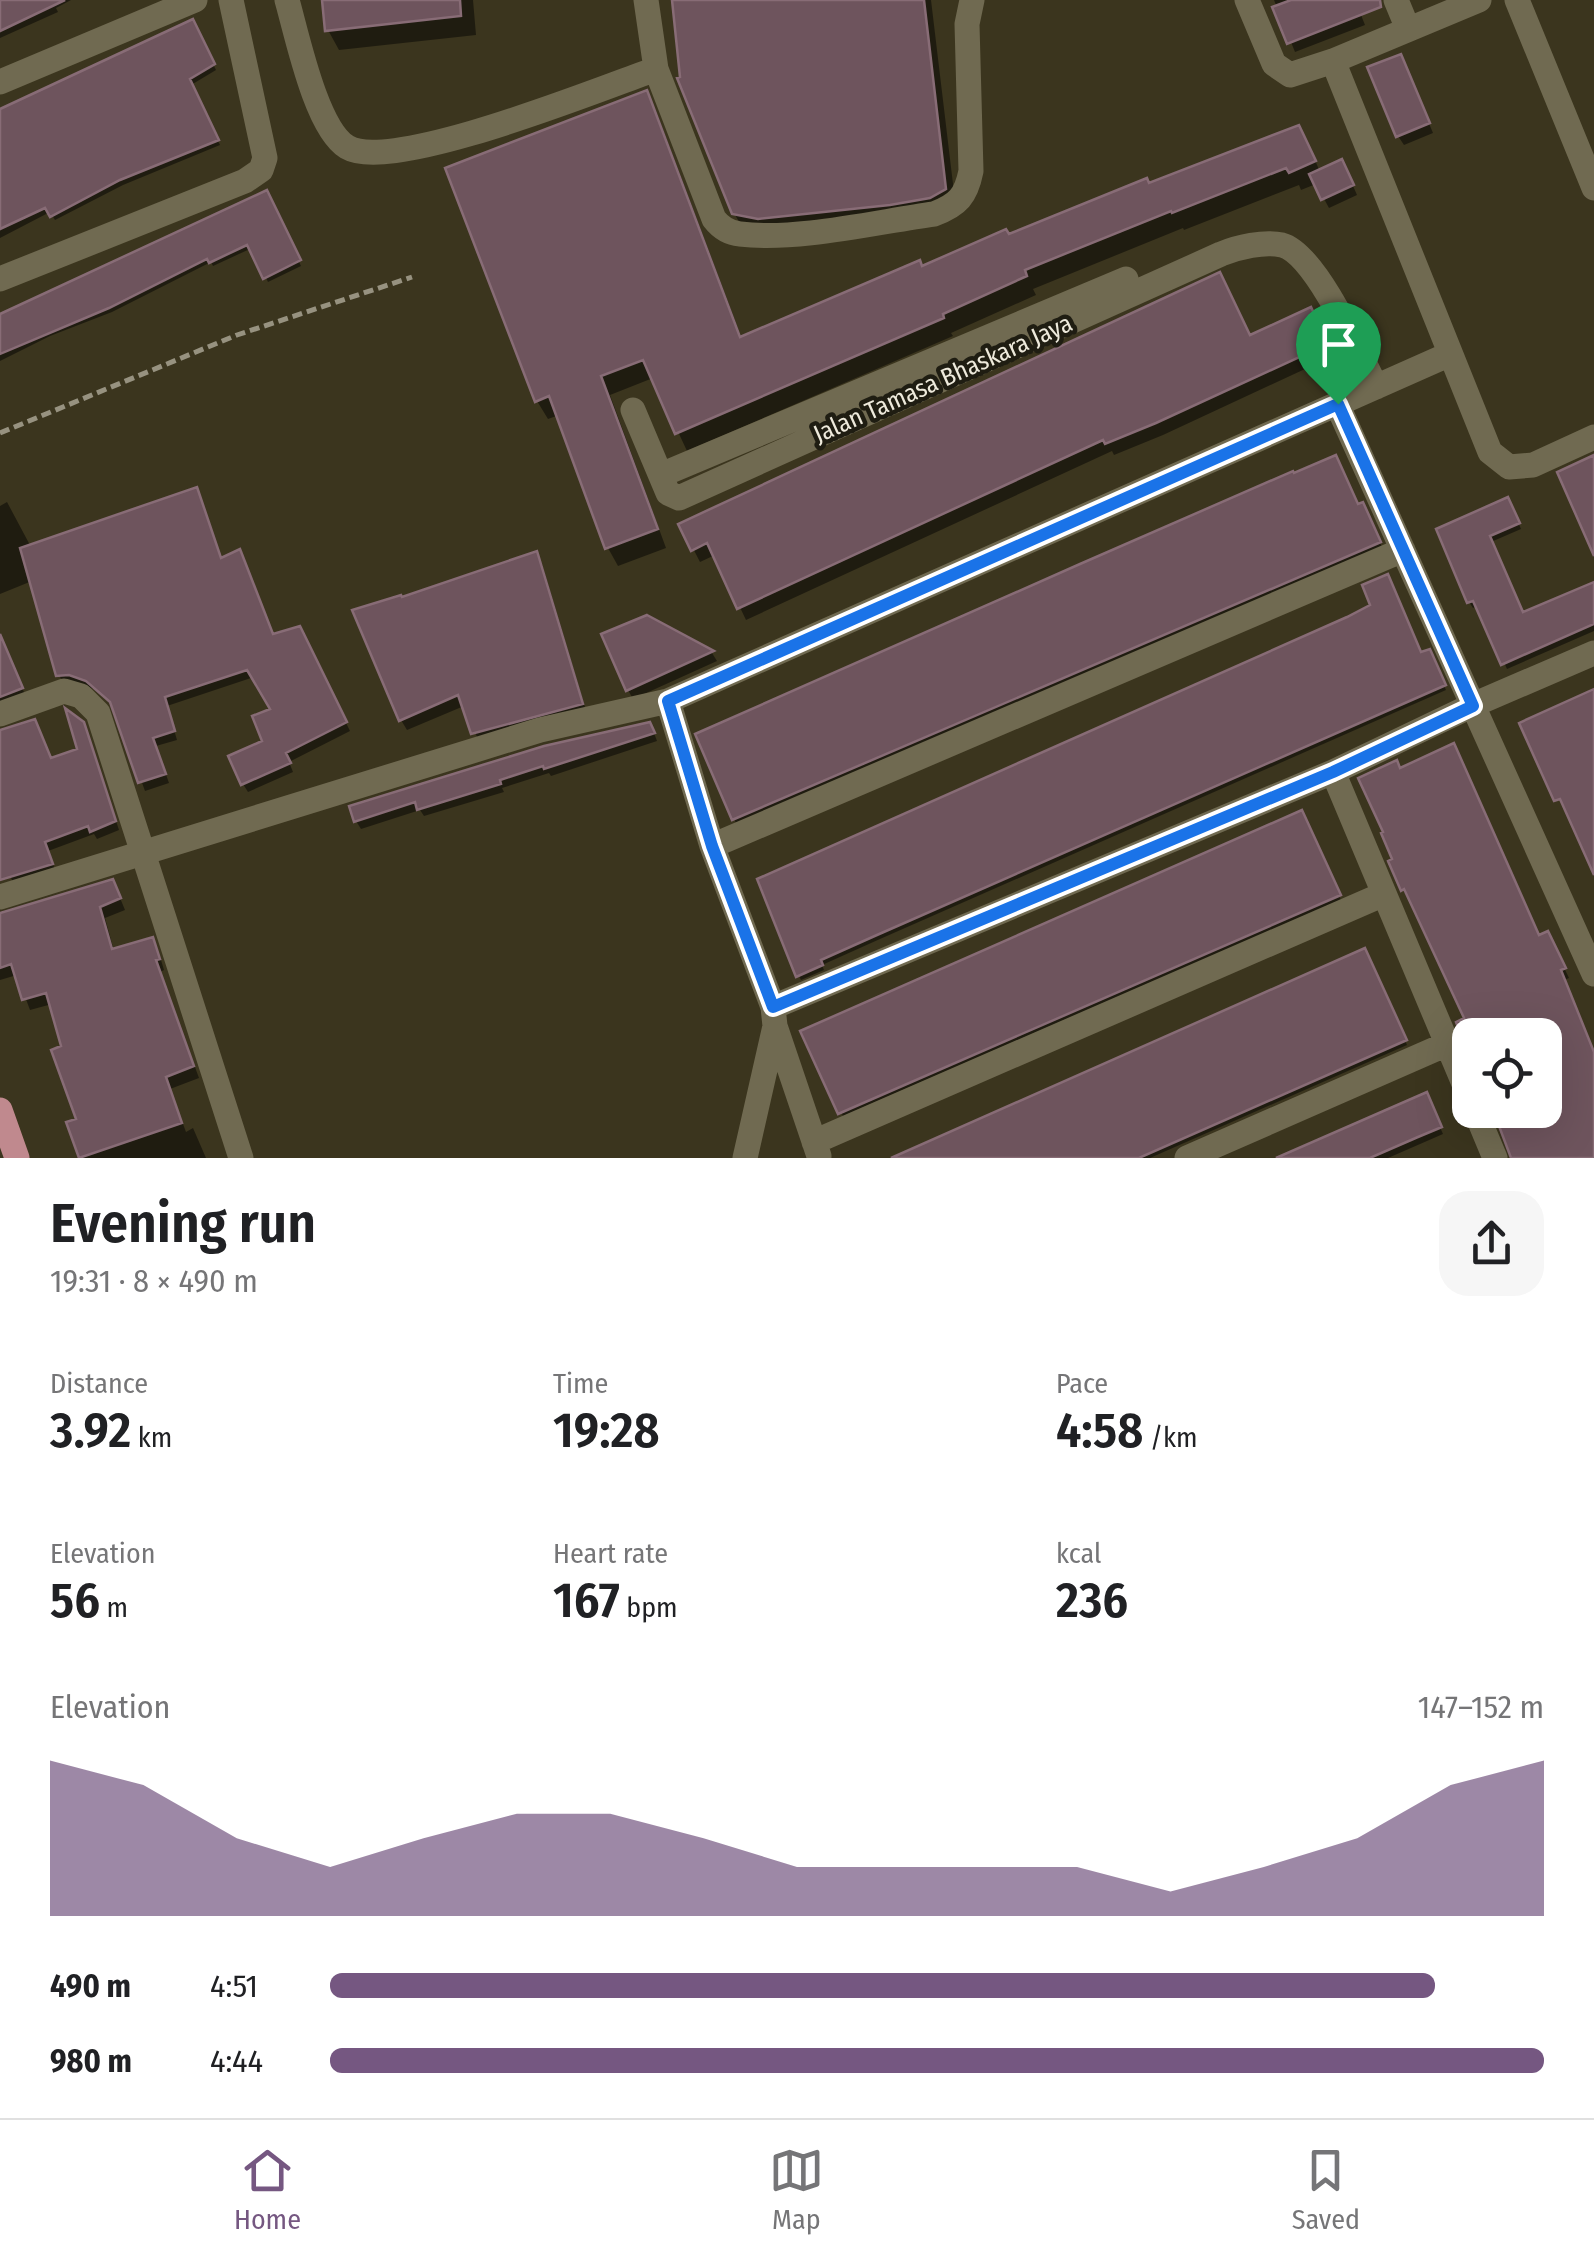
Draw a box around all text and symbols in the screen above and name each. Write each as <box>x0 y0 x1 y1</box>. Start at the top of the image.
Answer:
pin <box>1296 302 1381 405</box>
street label: Jalan Tamasa Bhaskara Jaya <box>809 308 1077 450</box>
icon: arrive <box>1311 317 1366 372</box>
map controls <box>1452 1018 1562 1128</box>
button: locate <box>1452 1018 1562 1128</box>
text: Evening run <box>50 1191 316 1257</box>
button: share <box>1439 1191 1544 1296</box>
text: 19:31 · 8 × 490 m <box>50 1262 258 1300</box>
text: Distance <box>50 1367 148 1400</box>
text: Time <box>553 1367 608 1400</box>
text: Pace <box>1056 1367 1108 1400</box>
text: 3.92 <box>50 1400 131 1460</box>
text: 19:28 <box>553 1400 660 1460</box>
text: 4:58 <box>1056 1400 1143 1460</box>
text: km <box>131 1421 172 1454</box>
text: /km <box>1143 1421 1198 1454</box>
text: Elevation <box>50 1537 155 1570</box>
text: Heart rate <box>553 1537 668 1570</box>
text: kcal <box>1056 1537 1101 1570</box>
text: 56 <box>50 1570 100 1630</box>
text: 167 <box>553 1570 620 1630</box>
text: 236 <box>1056 1570 1128 1630</box>
text: m <box>100 1591 128 1624</box>
text: bpm <box>620 1591 678 1624</box>
text: Elevation <box>50 1688 170 1726</box>
text: 147–152 m <box>1418 1688 1544 1726</box>
text: 490 m <box>50 1967 131 2005</box>
text: 4:51 <box>210 1967 258 2005</box>
text: 980 m <box>50 2042 132 2080</box>
text: 4:44 <box>210 2042 263 2080</box>
tab: Home <box>234 2143 301 2236</box>
tab: Map <box>769 2143 824 2236</box>
tab: Saved <box>1292 2143 1360 2236</box>

